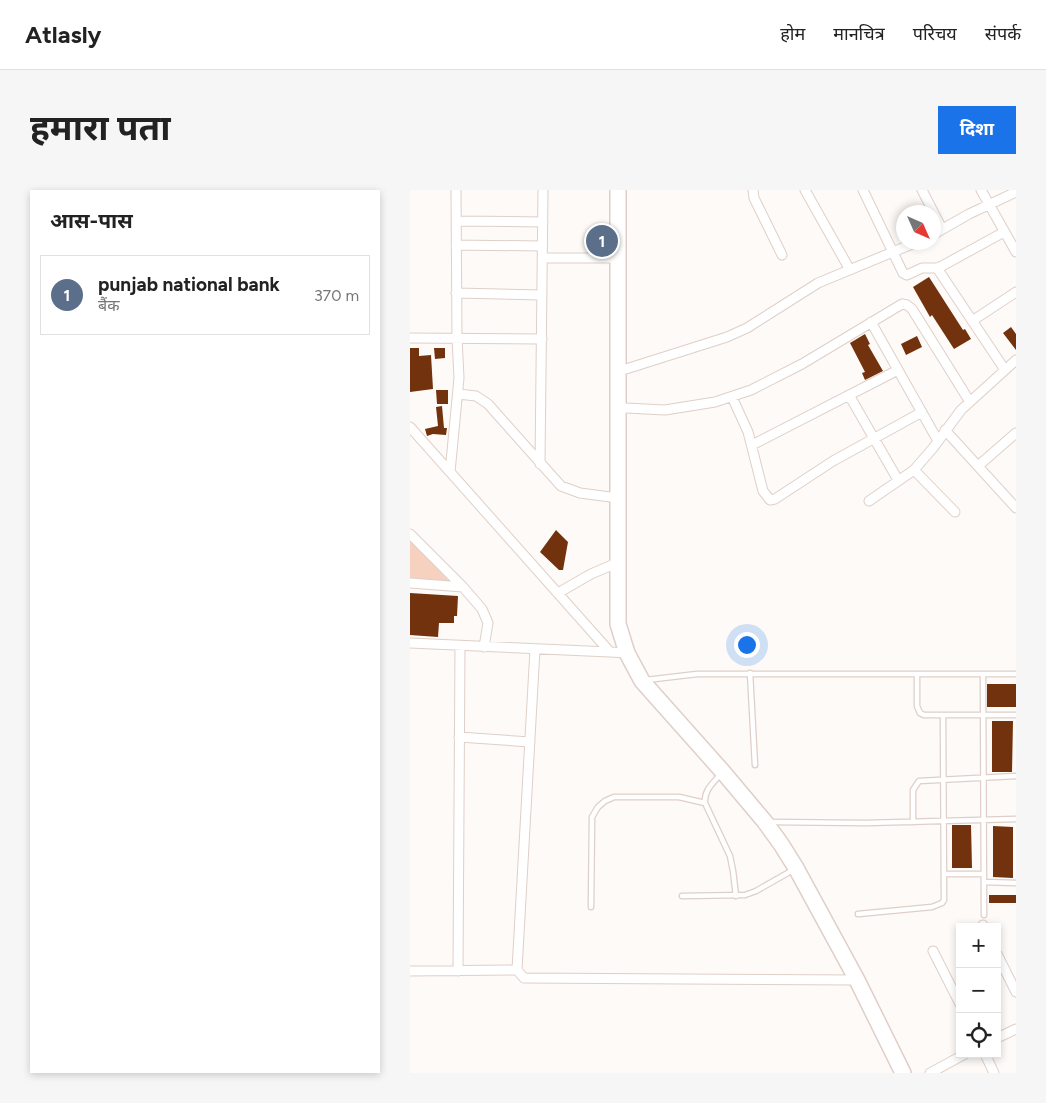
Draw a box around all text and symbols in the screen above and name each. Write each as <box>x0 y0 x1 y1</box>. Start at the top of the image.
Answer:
text: Atlasly <box>25 20 101 49</box>
text: होम <box>780 23 805 45</box>
text: मानचित्र <box>833 23 885 45</box>
text: परिचय <box>913 23 957 45</box>
text: संपर्क <box>985 23 1021 45</box>
button: दिशा <box>938 106 1016 154</box>
text: हमारा पता <box>30 107 171 149</box>
north arrow <box>896 205 941 250</box>
text: आस-पास <box>50 208 133 233</box>
pin: 1 <box>586 222 618 260</box>
text: punjab national bank <box>98 273 280 296</box>
text: 1 <box>64 286 70 305</box>
text: 370 m <box>314 286 359 305</box>
text: बैंक <box>98 296 119 315</box>
your location <box>734 632 760 658</box>
map controls <box>956 923 1001 1058</box>
button: + <box>956 923 1001 968</box>
button: − <box>956 968 1001 1013</box>
button: locate <box>956 1013 1001 1058</box>

